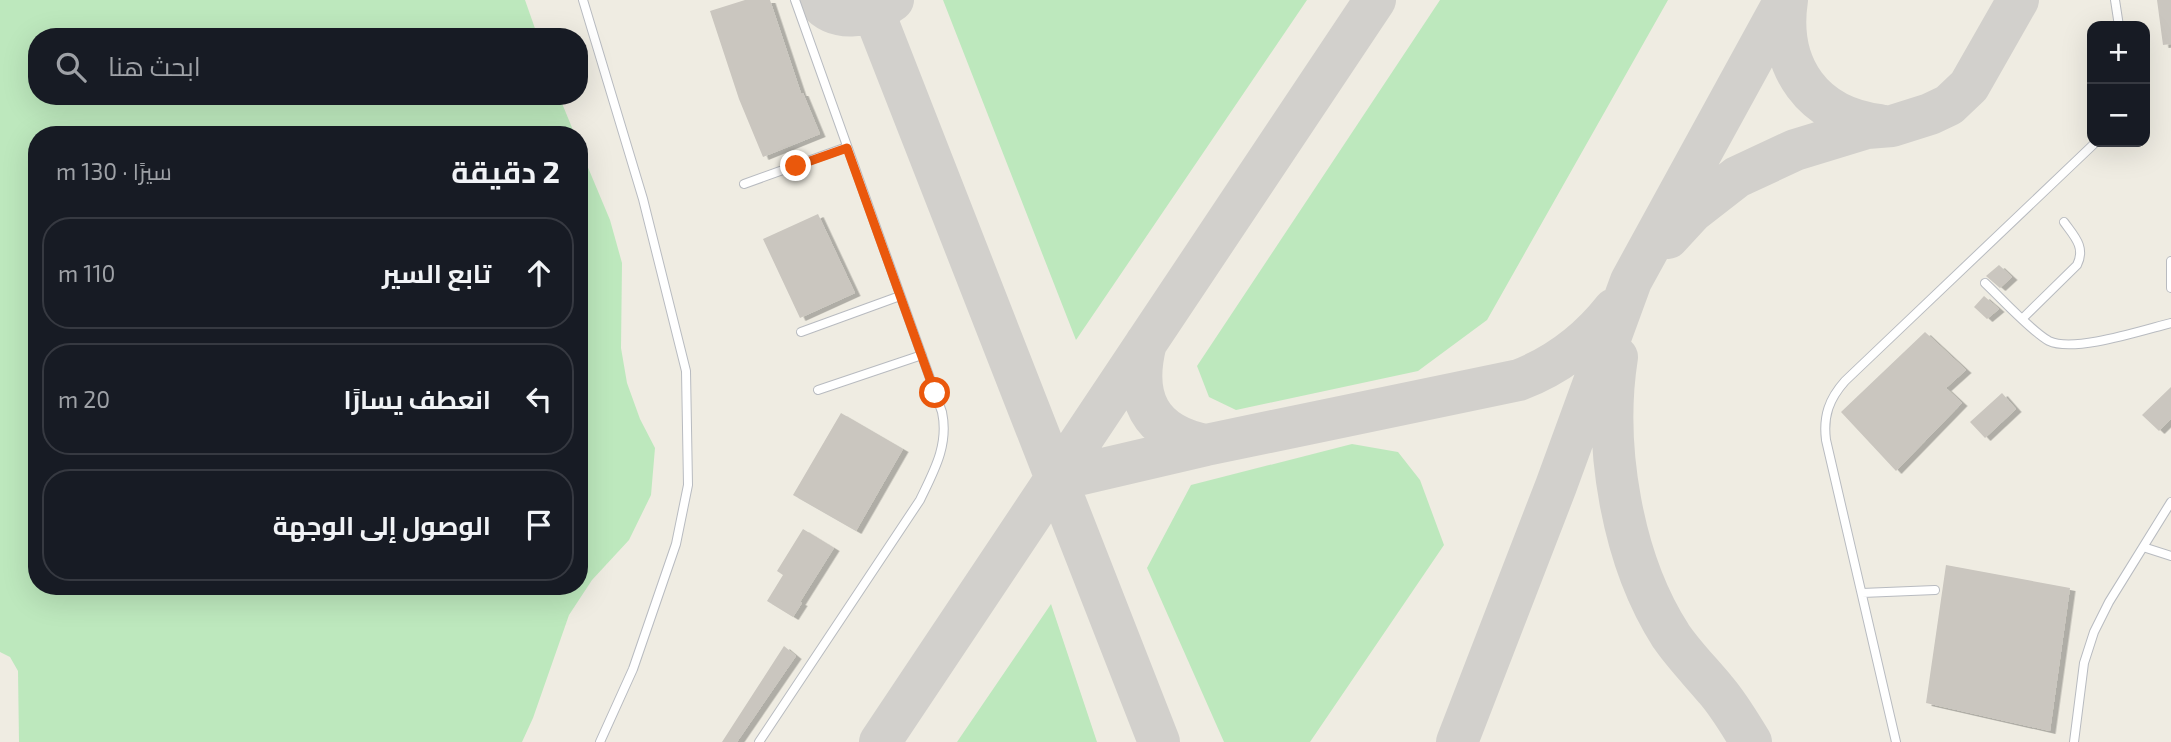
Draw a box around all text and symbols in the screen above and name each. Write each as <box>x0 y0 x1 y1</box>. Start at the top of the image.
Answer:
map controls <box>2087 21 2150 147</box>
button: + <box>2087 21 2150 84</box>
search box <box>28 28 588 105</box>
icon: search <box>52 48 90 86</box>
text: ابحث هنا <box>108 50 201 81</box>
button: − <box>2087 84 2150 147</box>
route end <box>780 150 811 181</box>
text: 2 دقيقة <box>451 153 560 189</box>
text: سيرًا · 130 m <box>56 157 172 185</box>
icon: ahead <box>520 254 558 292</box>
text: تابع السير <box>382 257 491 288</box>
text: 110 m <box>58 259 115 287</box>
route start <box>919 377 950 408</box>
icon: left <box>520 380 558 418</box>
text: انعطف يسارًا <box>344 383 491 414</box>
text: 20 m <box>58 385 110 413</box>
icon: arrive <box>520 506 558 544</box>
text: الوصول إلى الوجهة <box>273 509 491 540</box>

